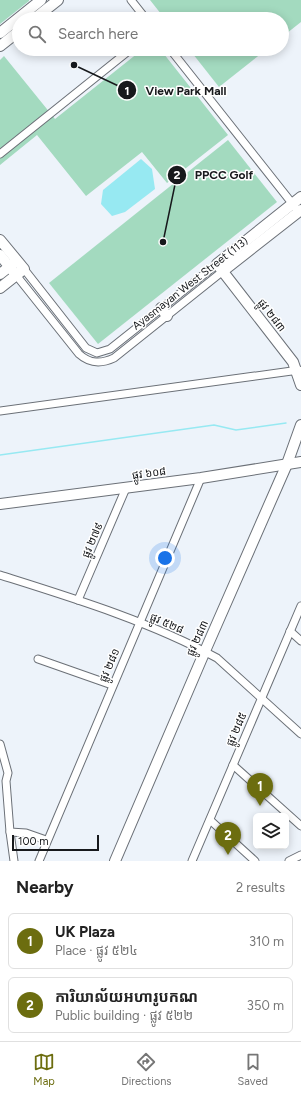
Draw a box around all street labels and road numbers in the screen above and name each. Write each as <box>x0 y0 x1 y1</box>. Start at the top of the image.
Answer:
street label: Ayasmayan West Street (113) <box>130 234 251 333</box>
street label: ផ្លូវ ២៨៣ <box>252 296 288 336</box>
street label: ផ្លូវ ៦០៨ <box>131 465 167 486</box>
street label: ផ្លូវ ២៧៩ <box>79 521 109 561</box>
street label: ផ្លូវ ៥២៨ <box>147 611 186 639</box>
street label: ផ្លូវ ២៨៣ <box>184 618 214 660</box>
street label: ផ្លូវ ២៨១ <box>97 646 125 685</box>
street label: ផ្លូវ ២៨៥ <box>224 710 252 749</box>

